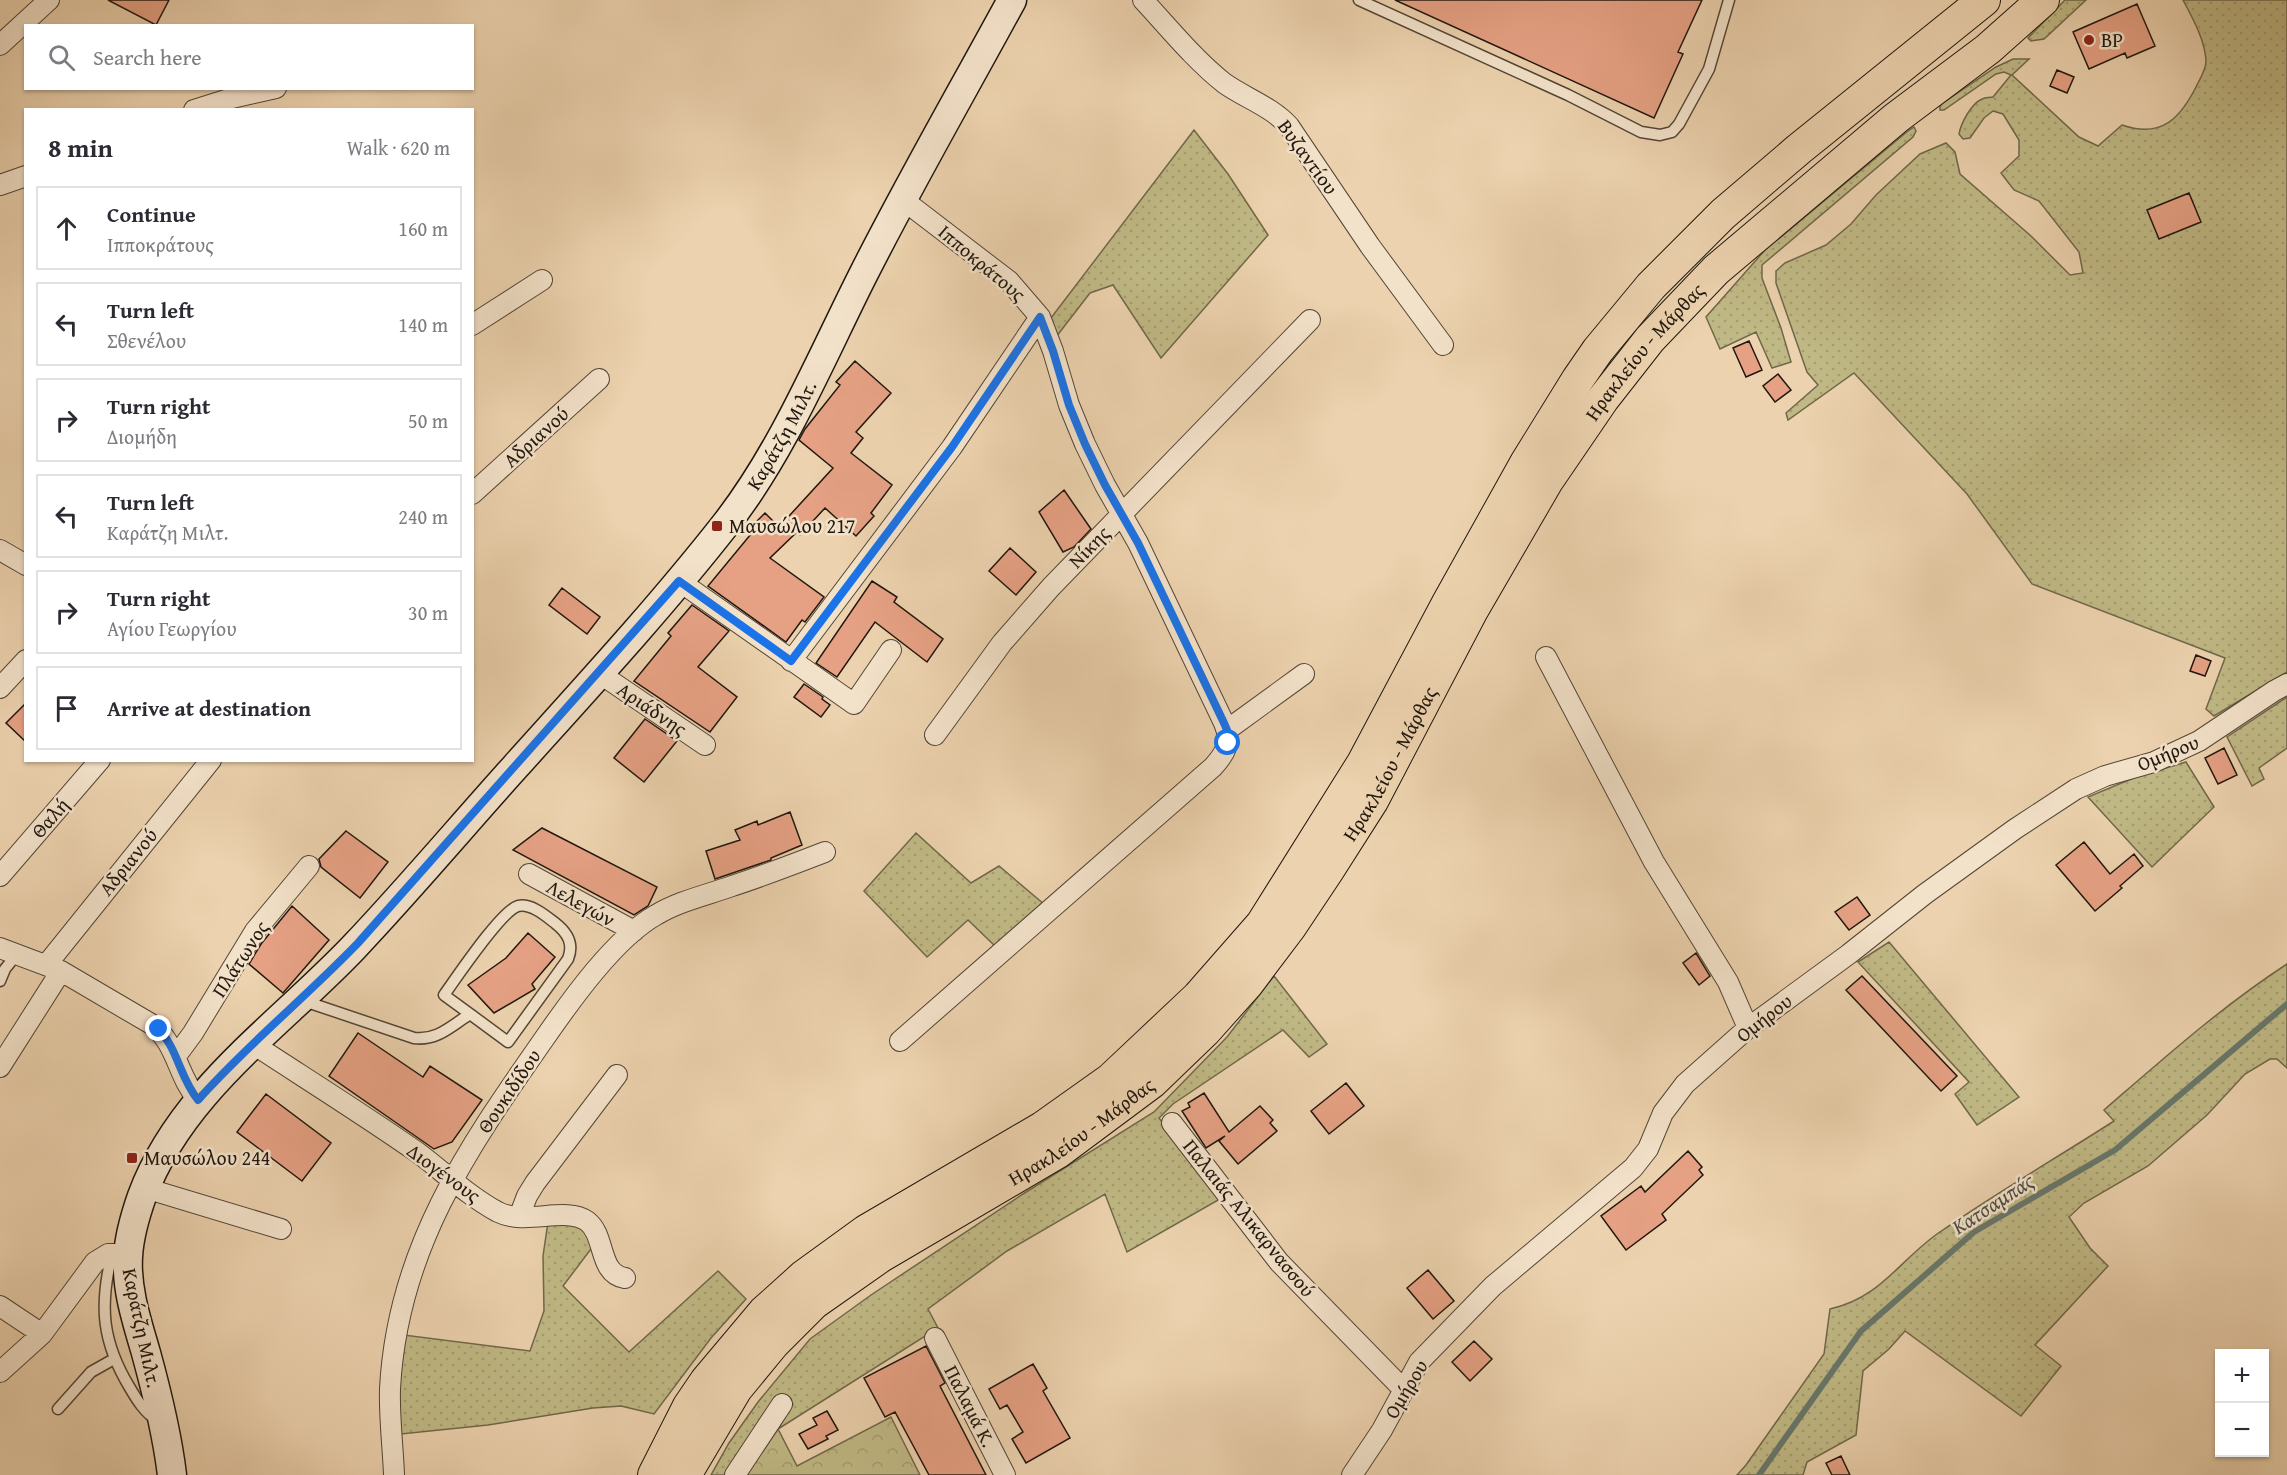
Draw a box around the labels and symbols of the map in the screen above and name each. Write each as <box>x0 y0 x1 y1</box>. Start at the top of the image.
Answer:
place label: BP <box>2101 25 2123 54</box>
marker: BP <box>2082 33 2096 47</box>
street label: Βυζαντίου <box>1271 113 1346 200</box>
street label: Ιπποκράτους <box>932 217 1033 308</box>
street label: Ηρακλείου - Μάρθας <box>1577 275 1711 426</box>
street label: Καράτζη Μιλτ. <box>739 375 823 496</box>
street label: Αδριανού <box>496 399 575 474</box>
place label: Μαυσώλου 217 <box>729 511 855 540</box>
marker: Μαυσώλου 217 <box>710 519 724 533</box>
street label: Νίκης <box>1061 519 1116 574</box>
street label: Αριάδνης <box>612 675 693 743</box>
street label: Ηρακλείου - Μάρθας <box>1335 681 1444 847</box>
street label: Ομήρου <box>2133 727 2203 778</box>
route start <box>1214 729 1240 755</box>
street label: Θαλή <box>24 791 75 844</box>
street label: Αδριανού <box>91 822 164 902</box>
street label: Λελεγών <box>542 872 621 933</box>
street label: Πλάτωνος <box>204 914 275 1003</box>
street label: Ομήρου <box>1729 986 1798 1049</box>
route end <box>145 1015 171 1041</box>
street label: Θουκιδίδου <box>470 1043 547 1139</box>
street label: Ηρακλείου - Μάρθας <box>1002 1070 1161 1192</box>
street label: Παλαιάς Αλικαρνασσού <box>1176 1132 1322 1303</box>
street label: Διογένους <box>401 1136 488 1210</box>
place label: Μαυσώλου 244 <box>144 1143 270 1172</box>
marker: Μαυσώλου 244 <box>125 1151 139 1165</box>
water label: Κατσαμπάς <box>1945 1165 2040 1242</box>
street label: Καράτζη Μιλτ. <box>116 1266 169 1390</box>
street label: Ομήρου <box>1377 1354 1435 1424</box>
street label: Παλαμά Κ. <box>937 1360 1003 1452</box>

